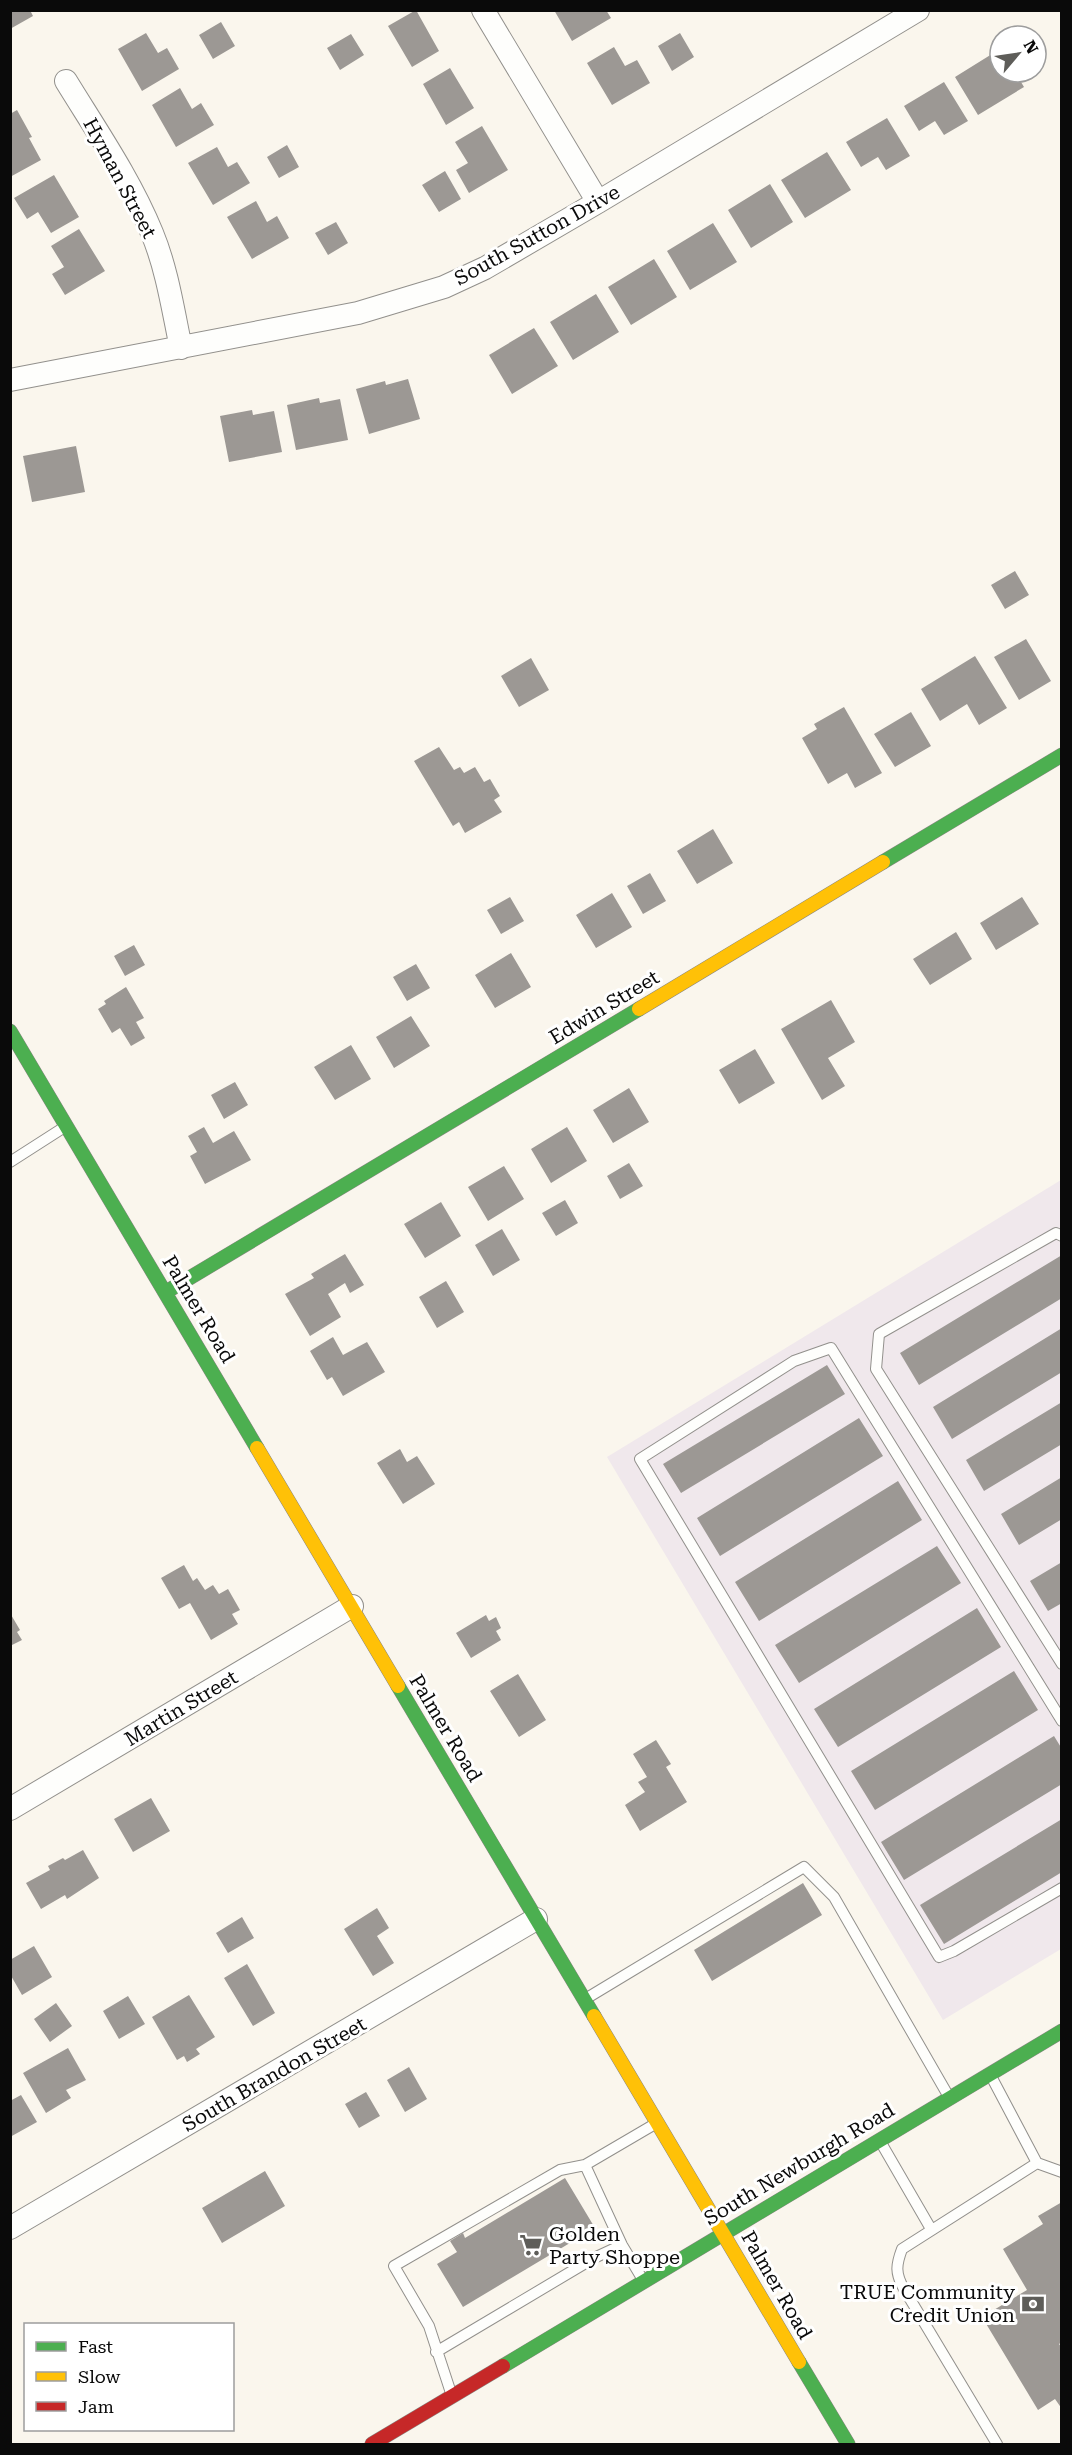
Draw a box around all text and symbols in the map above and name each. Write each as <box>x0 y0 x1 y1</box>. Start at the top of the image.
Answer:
north arrow <box>988 24 1048 84</box>
text: N <box>1019 37 1042 57</box>
street label: Hyman Street <box>78 114 162 243</box>
street label: South Sutton Drive <box>450 180 624 290</box>
street label: Edwin Street <box>545 965 664 1049</box>
street label: Palmer Road <box>158 1251 241 1367</box>
street label: Martin Street <box>120 1665 242 1751</box>
street label: Palmer Road <box>405 1670 488 1786</box>
street label: South Brandon Street <box>178 2011 371 2137</box>
street label: South Newburgh Road <box>699 2098 899 2230</box>
place label: Golden Party Shoppe <box>549 2222 680 2269</box>
street label: Palmer Road <box>736 2227 818 2344</box>
supermarket icon: Golden Party Shoppe <box>518 2232 544 2258</box>
place label: TRUE Community Credit Union <box>840 2280 1015 2327</box>
bank icon: TRUE Community Credit Union <box>1020 2291 1046 2317</box>
legend <box>24 2323 234 2431</box>
text: Fast <box>78 2336 113 2357</box>
text: Slow <box>78 2366 120 2387</box>
text: Jam <box>78 2396 114 2417</box>

